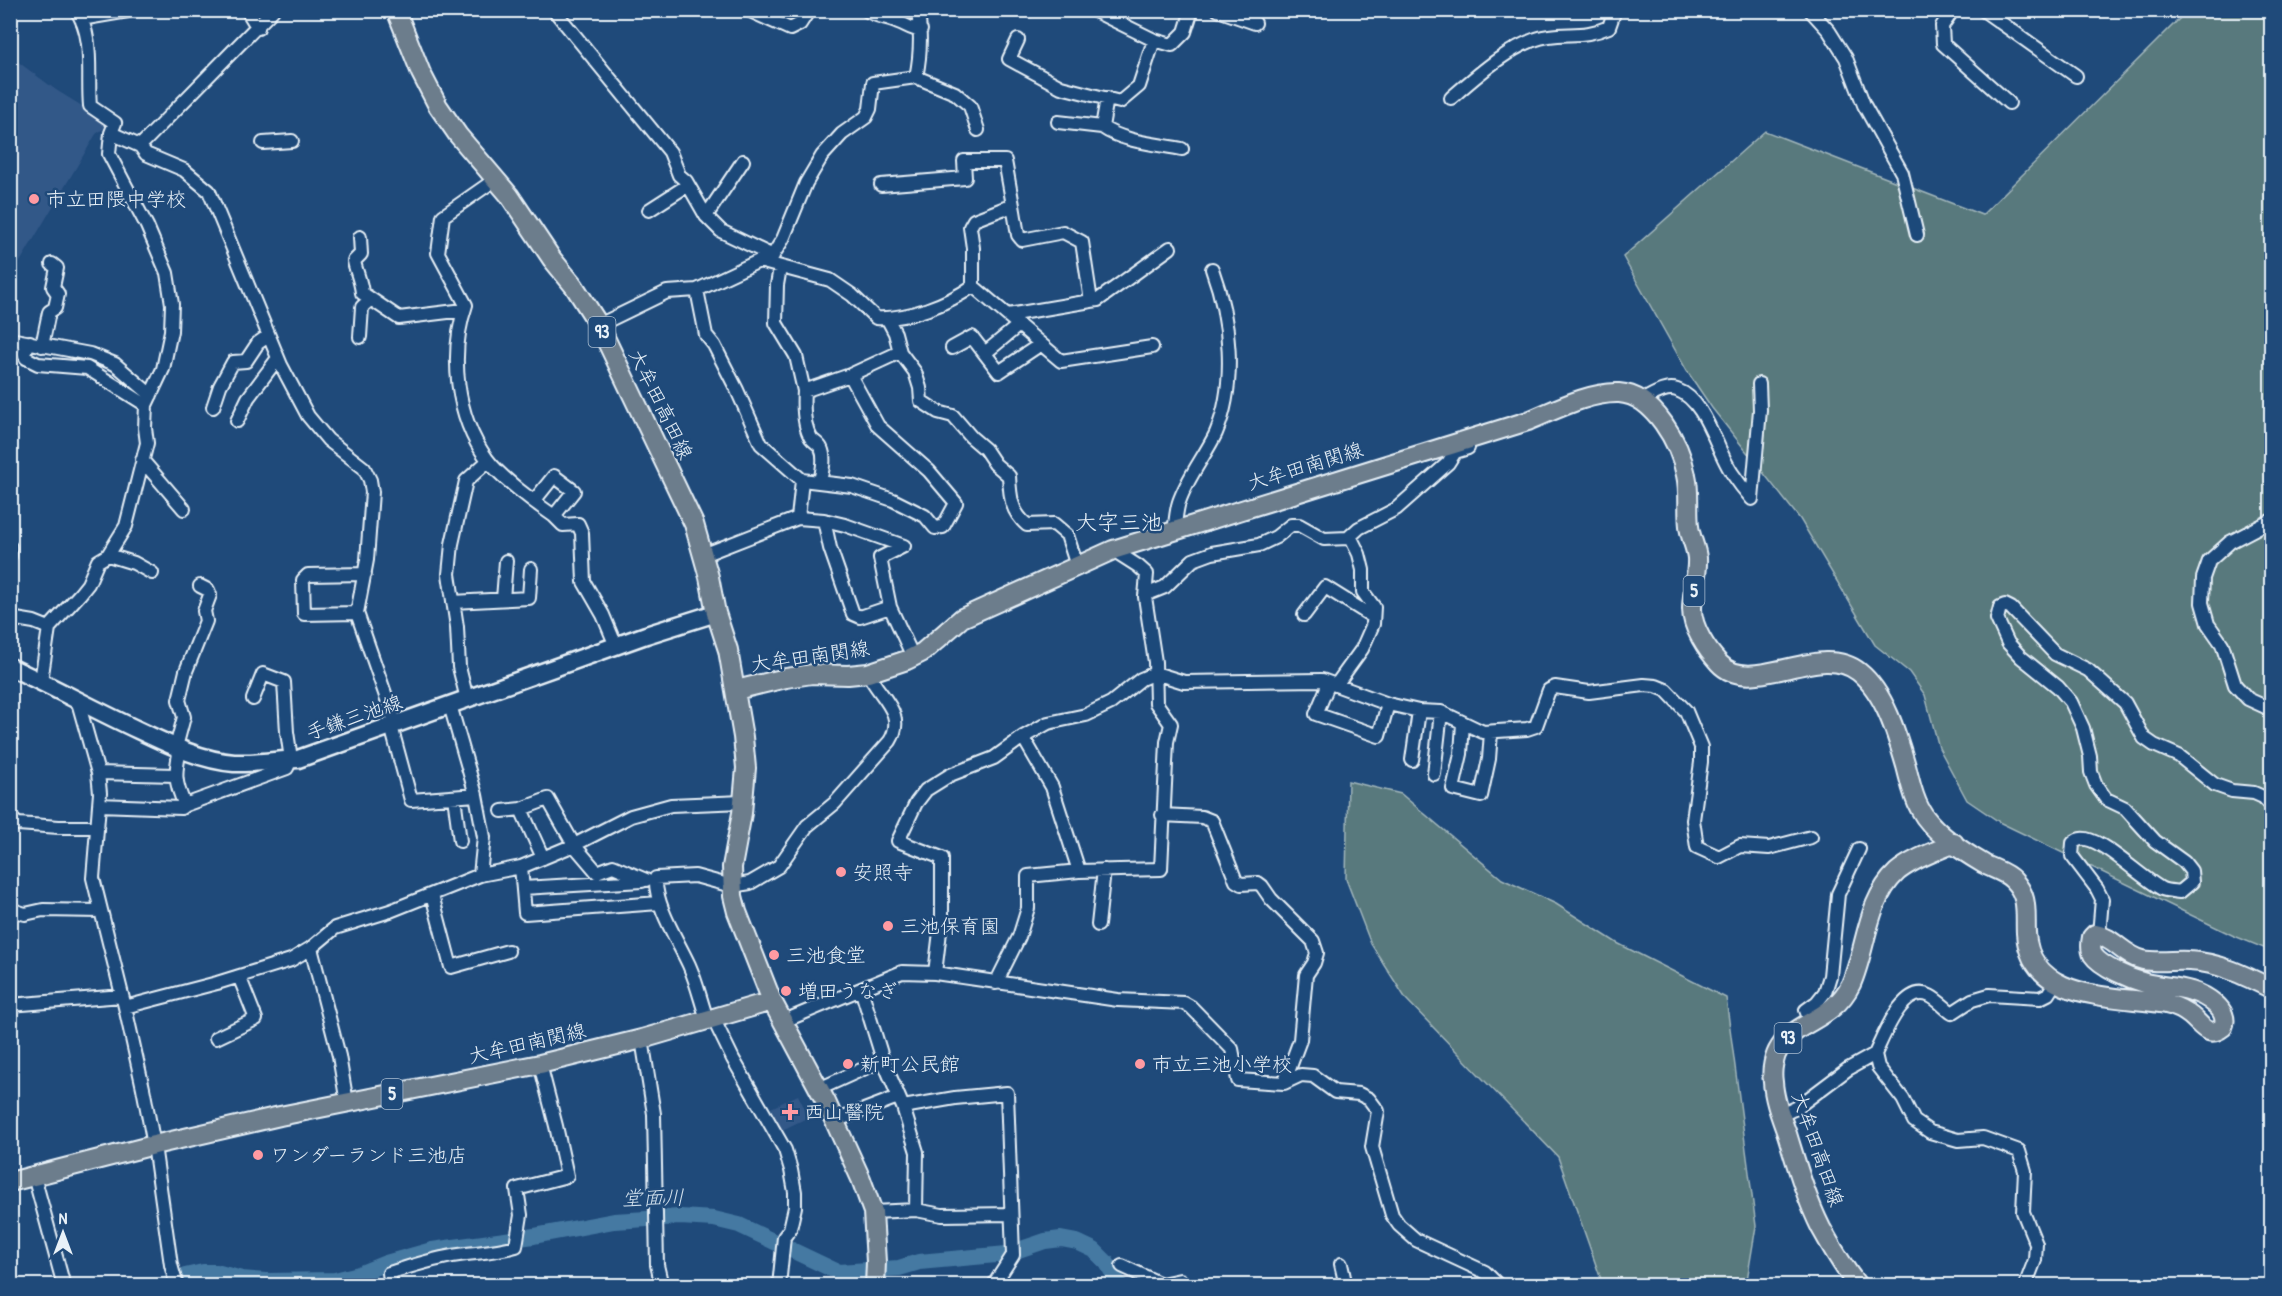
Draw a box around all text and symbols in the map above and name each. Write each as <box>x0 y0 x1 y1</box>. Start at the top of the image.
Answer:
place label: 市立田隈中学校 <box>46 185 186 212</box>
marker: 市立田隈中学校 <box>27 192 41 206</box>
road number: 93 <box>588 317 616 347</box>
street label: 大牟田高田線 <box>623 344 700 464</box>
street label: 大牟田南関線 <box>1244 435 1366 496</box>
district label: 大字三池 <box>1075 507 1163 537</box>
road number: 5 <box>1684 576 1704 606</box>
street label: 大牟田南関線 <box>749 634 871 677</box>
street label: 手鎌三池線 <box>302 687 406 746</box>
place label: 安照寺 <box>853 858 913 885</box>
marker: 安照寺 <box>834 865 848 879</box>
place label: 三池保育園 <box>900 912 1000 939</box>
marker: 三池保育園 <box>881 919 895 933</box>
place label: 三池食堂 <box>786 941 866 968</box>
marker: 三池食堂 <box>767 948 781 962</box>
place label: 増田うなぎ <box>798 977 898 1004</box>
marker: 増田うなぎ <box>779 984 793 998</box>
street label: 大牟田南関線 <box>465 1016 588 1069</box>
road number: 93 <box>1774 1023 1802 1053</box>
place label: 新町公民館 <box>860 1050 960 1077</box>
place label: 市立三池小学校 <box>1152 1050 1292 1077</box>
marker: 新町公民館 <box>841 1057 855 1071</box>
marker: 市立三池小学校 <box>1133 1057 1147 1071</box>
road number: 5 <box>382 1079 402 1109</box>
street label: 大牟田高田線 <box>1786 1088 1851 1210</box>
place label: 西山醫院 <box>804 1098 884 1125</box>
marker: 西山醫院 <box>781 1103 799 1121</box>
place label: ワンダーランド三池店 <box>270 1141 467 1168</box>
marker: ワンダーランド三池店 <box>251 1148 265 1162</box>
water label: 堂面川 <box>621 1182 685 1213</box>
north arrow <box>33 1203 93 1263</box>
text: N <box>59 1207 68 1229</box>

